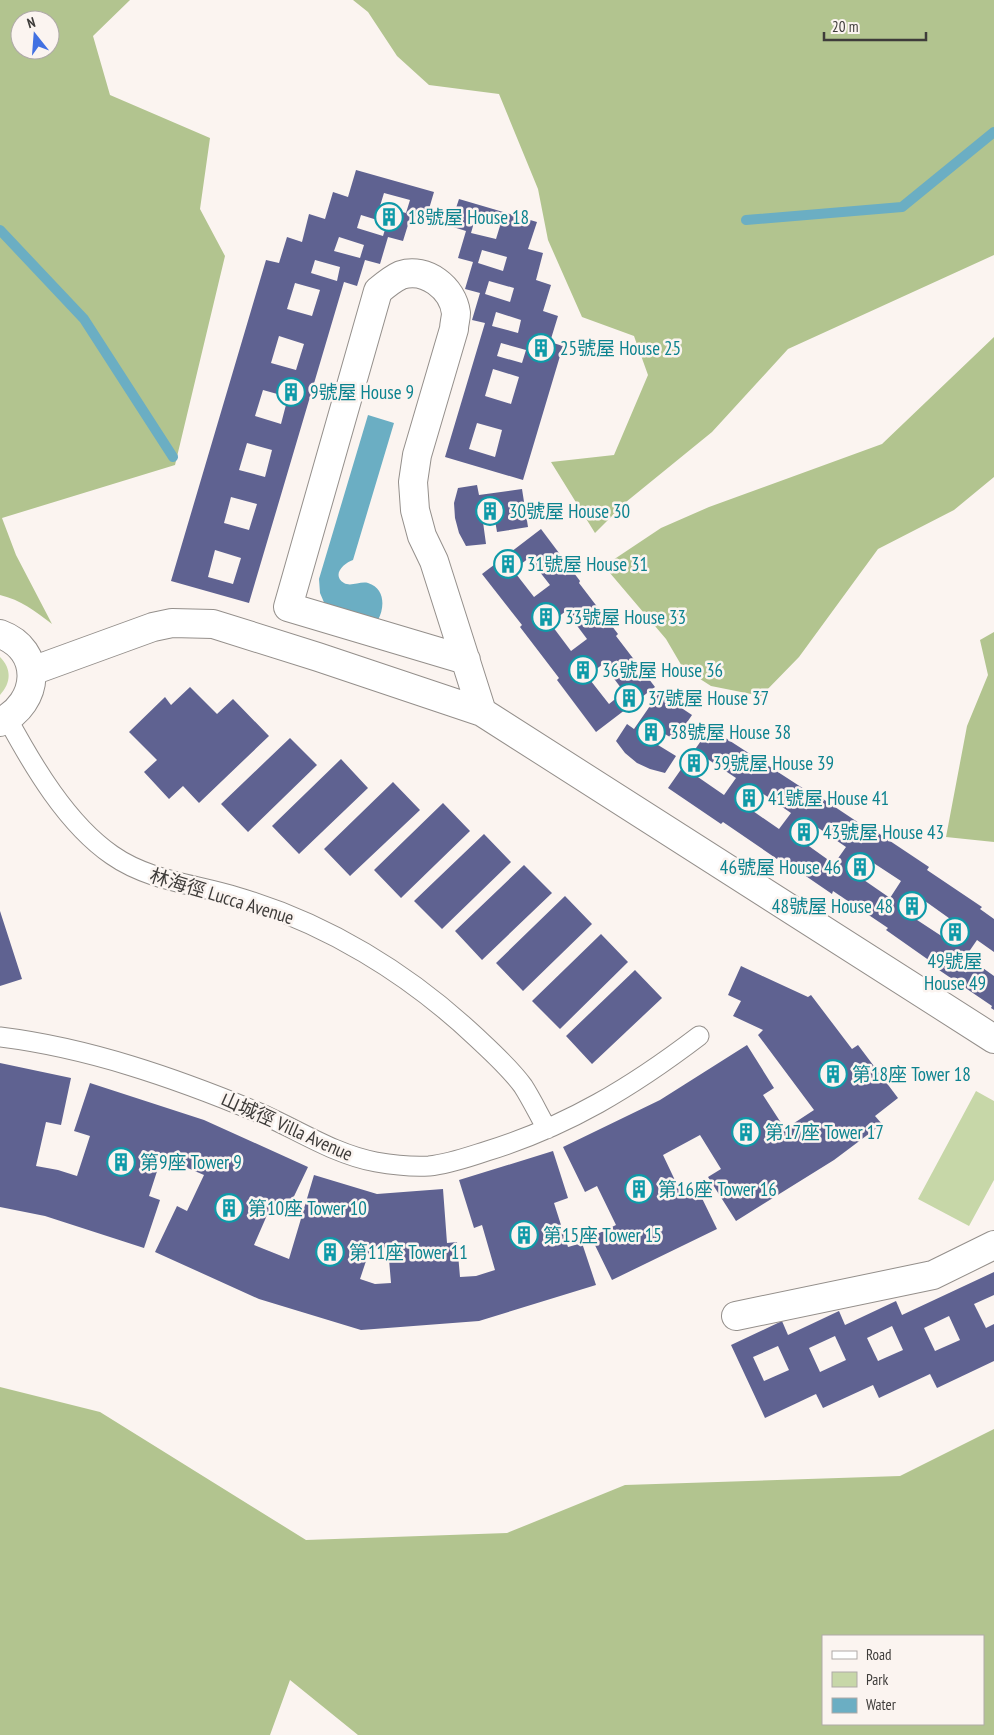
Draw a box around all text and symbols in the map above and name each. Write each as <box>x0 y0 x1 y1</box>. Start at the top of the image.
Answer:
north arrow <box>10 10 60 60</box>
scale bar <box>824 10 926 42</box>
text: N <box>25 13 37 32</box>
text: 20 m <box>832 17 858 36</box>
building icon: 18號屋 House 18 <box>374 202 404 232</box>
place label: 18號屋 House 18 <box>408 205 529 229</box>
building icon: 25號屋 House 25 <box>526 333 556 363</box>
place label: 25號屋 House 25 <box>560 336 681 360</box>
building icon: 9號屋 House 9 <box>276 377 306 407</box>
place label: 9號屋 House 9 <box>310 380 414 404</box>
building icon: 30號屋 House 30 <box>475 496 505 526</box>
place label: 30號屋 House 30 <box>509 499 630 523</box>
building icon: 31號屋 House 31 <box>493 549 523 579</box>
place label: 31號屋 House 31 <box>527 552 648 576</box>
building icon: 33號屋 House 33 <box>531 602 561 632</box>
place label: 33號屋 House 33 <box>565 605 686 629</box>
building icon: 36號屋 House 36 <box>568 655 598 685</box>
place label: 36號屋 House 36 <box>602 658 723 682</box>
building icon: 37號屋 House 37 <box>614 683 644 713</box>
place label: 37號屋 House 37 <box>648 686 769 710</box>
building icon: 38號屋 House 38 <box>636 717 666 747</box>
place label: 38號屋 House 38 <box>670 720 791 744</box>
building icon: 39號屋 House 39 <box>679 748 709 778</box>
place label: 39號屋 House 39 <box>713 751 834 775</box>
building icon: 41號屋 House 41 <box>734 783 764 813</box>
place label: 41號屋 House 41 <box>768 786 889 810</box>
building icon: 43號屋 House 43 <box>789 817 819 847</box>
place label: 43號屋 House 43 <box>823 820 944 844</box>
building icon: 46號屋 House 46 <box>845 852 875 882</box>
place label: 46號屋 House 46 <box>720 855 841 879</box>
street label: 林海徑 Lucca Avenue <box>147 863 297 929</box>
building icon: 48號屋 House 48 <box>897 891 927 921</box>
place label: 48號屋 House 48 <box>772 894 893 918</box>
building icon: 49號屋 House 49 <box>940 917 970 947</box>
place label: 49號屋 House 49 <box>924 949 986 995</box>
building icon: 第18座 Tower 18 <box>818 1059 848 1089</box>
place label: 第18座 Tower 18 <box>852 1062 971 1086</box>
street label: 山城徑 Villa Avenue <box>217 1086 357 1166</box>
building icon: 第17座 Tower 17 <box>731 1117 761 1147</box>
place label: 第17座 Tower 17 <box>765 1120 884 1144</box>
building icon: 第9座 Tower 9 <box>106 1147 136 1177</box>
place label: 第9座 Tower 9 <box>140 1150 242 1174</box>
building icon: 第16座 Tower 16 <box>624 1174 654 1204</box>
place label: 第16座 Tower 16 <box>658 1177 777 1201</box>
building icon: 第10座 Tower 10 <box>214 1193 244 1223</box>
place label: 第10座 Tower 10 <box>248 1196 367 1220</box>
building icon: 第15座 Tower 15 <box>509 1220 539 1250</box>
place label: 第15座 Tower 15 <box>543 1223 662 1247</box>
building icon: 第11座 Tower 11 <box>315 1237 345 1267</box>
place label: 第11座 Tower 11 <box>349 1240 468 1264</box>
legend <box>822 1635 984 1725</box>
text: Road <box>866 1645 892 1664</box>
text: Park <box>866 1670 888 1689</box>
text: Water <box>866 1695 897 1714</box>

